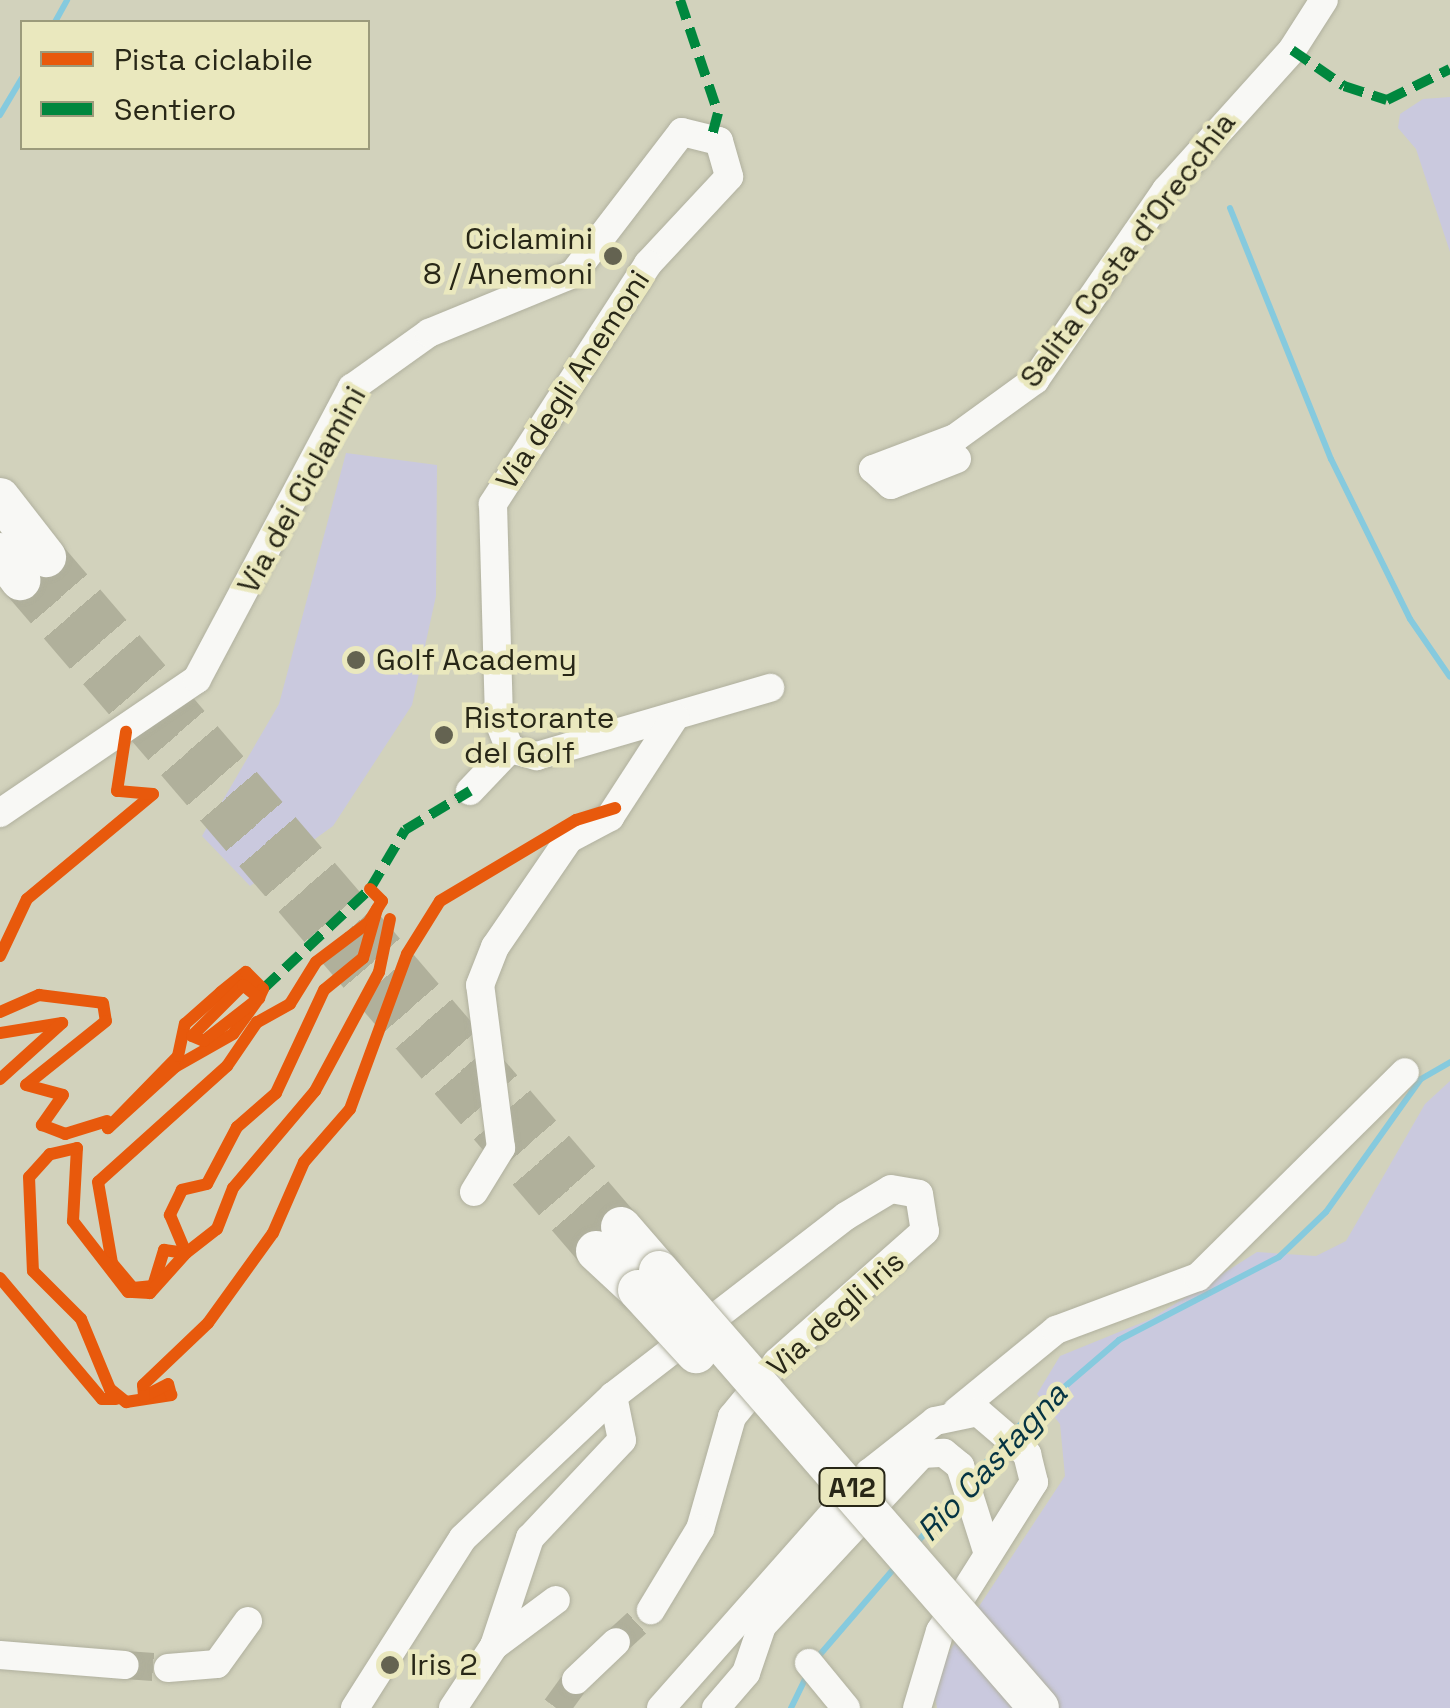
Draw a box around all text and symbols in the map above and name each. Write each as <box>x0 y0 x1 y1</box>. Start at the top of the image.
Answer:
legend <box>20 20 370 150</box>
text: Pista ciclabile <box>114 40 313 79</box>
text: Sentiero <box>114 90 236 129</box>
street label: Salita Costa d'Orecchia <box>1013 105 1243 395</box>
place label: Ciclamini 8 / Anemoni <box>423 221 593 292</box>
marker: Ciclamini 8 / Anemoni <box>602 245 624 267</box>
street label: Via degli Anemoni <box>489 263 657 497</box>
street label: Via dei Ciclamini <box>230 380 374 600</box>
place label: Golf Academy <box>376 642 577 678</box>
marker: Golf Academy <box>345 649 367 671</box>
place label: Ristorante del Golf <box>464 700 615 770</box>
marker: Ristorante del Golf <box>433 724 455 746</box>
street label: Via degli Iris <box>760 1243 912 1385</box>
water label: Rio Castagna <box>909 1375 1075 1549</box>
road number: A12 <box>817 1464 887 1510</box>
place label: Iris 2 <box>410 1647 478 1683</box>
marker: Iris 2 <box>379 1654 401 1676</box>

